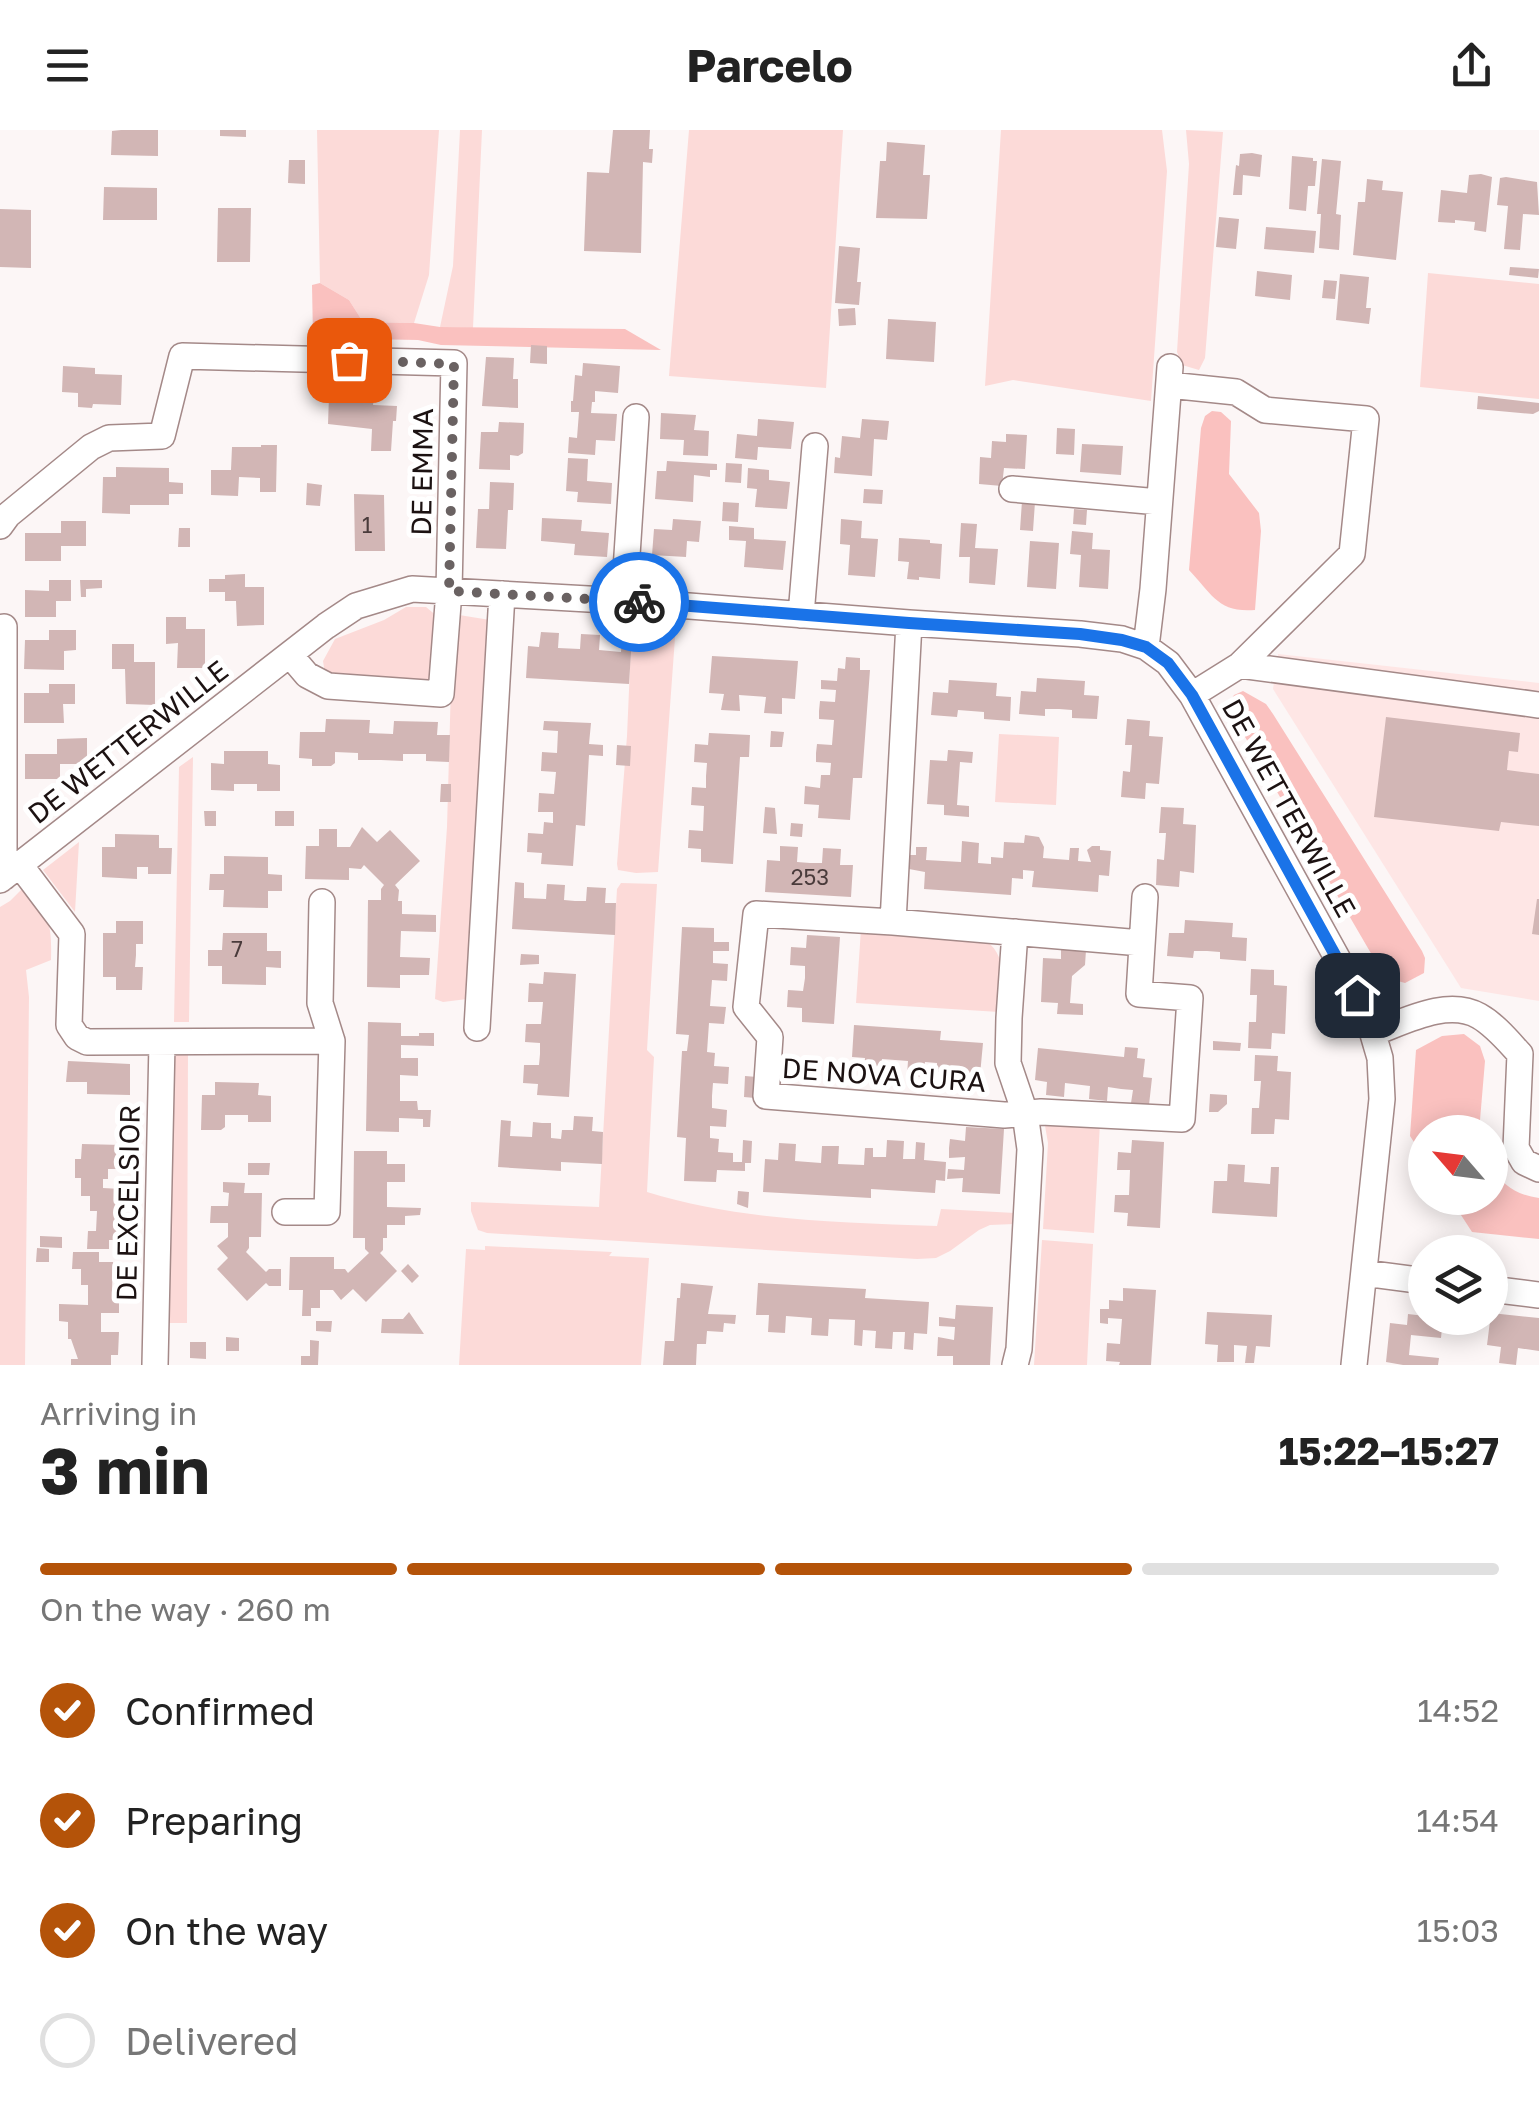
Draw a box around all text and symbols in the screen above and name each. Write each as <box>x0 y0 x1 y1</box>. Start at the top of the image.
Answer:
icon: menu <box>40 38 95 93</box>
text: Parcelo <box>686 38 853 92</box>
icon: share <box>1444 38 1499 93</box>
pin <box>307 318 392 403</box>
icon: bag <box>322 333 377 388</box>
street label: DE EMMA <box>404 408 439 536</box>
house number: 1 <box>362 511 373 538</box>
courier <box>589 552 689 652</box>
icon: bike <box>612 575 667 630</box>
street label: DE WETTERWILLE <box>21 653 234 830</box>
street label: DE WETTERWILLE <box>1216 693 1363 923</box>
house number: 253 <box>791 863 829 890</box>
house number: 7 <box>231 935 243 962</box>
pin <box>1315 953 1400 1038</box>
icon: home <box>1330 968 1385 1023</box>
street label: DE NOVA CURA <box>781 1051 987 1098</box>
street label: DE EXCELSIOR <box>109 1104 146 1302</box>
north arrow <box>1408 1115 1508 1215</box>
map controls <box>1408 1115 1508 1335</box>
button: layers <box>1408 1235 1508 1335</box>
text: Arriving in <box>40 1394 197 1432</box>
text: 15:22–15:27 <box>1279 1428 1499 1473</box>
text: 3 min <box>40 1430 210 1508</box>
text: On the way · 260 m <box>40 1590 331 1628</box>
icon: check <box>40 1683 95 1738</box>
text: Confirmed <box>125 1688 315 1733</box>
text: 14:52 <box>1417 1691 1499 1729</box>
icon: check <box>40 1793 95 1848</box>
text: Preparing <box>125 1798 303 1843</box>
text: 14:54 <box>1416 1801 1499 1839</box>
icon: check <box>40 1903 95 1958</box>
text: On the way <box>125 1908 328 1953</box>
text: 15:03 <box>1417 1911 1499 1949</box>
text: Delivered <box>125 2018 298 2063</box>

